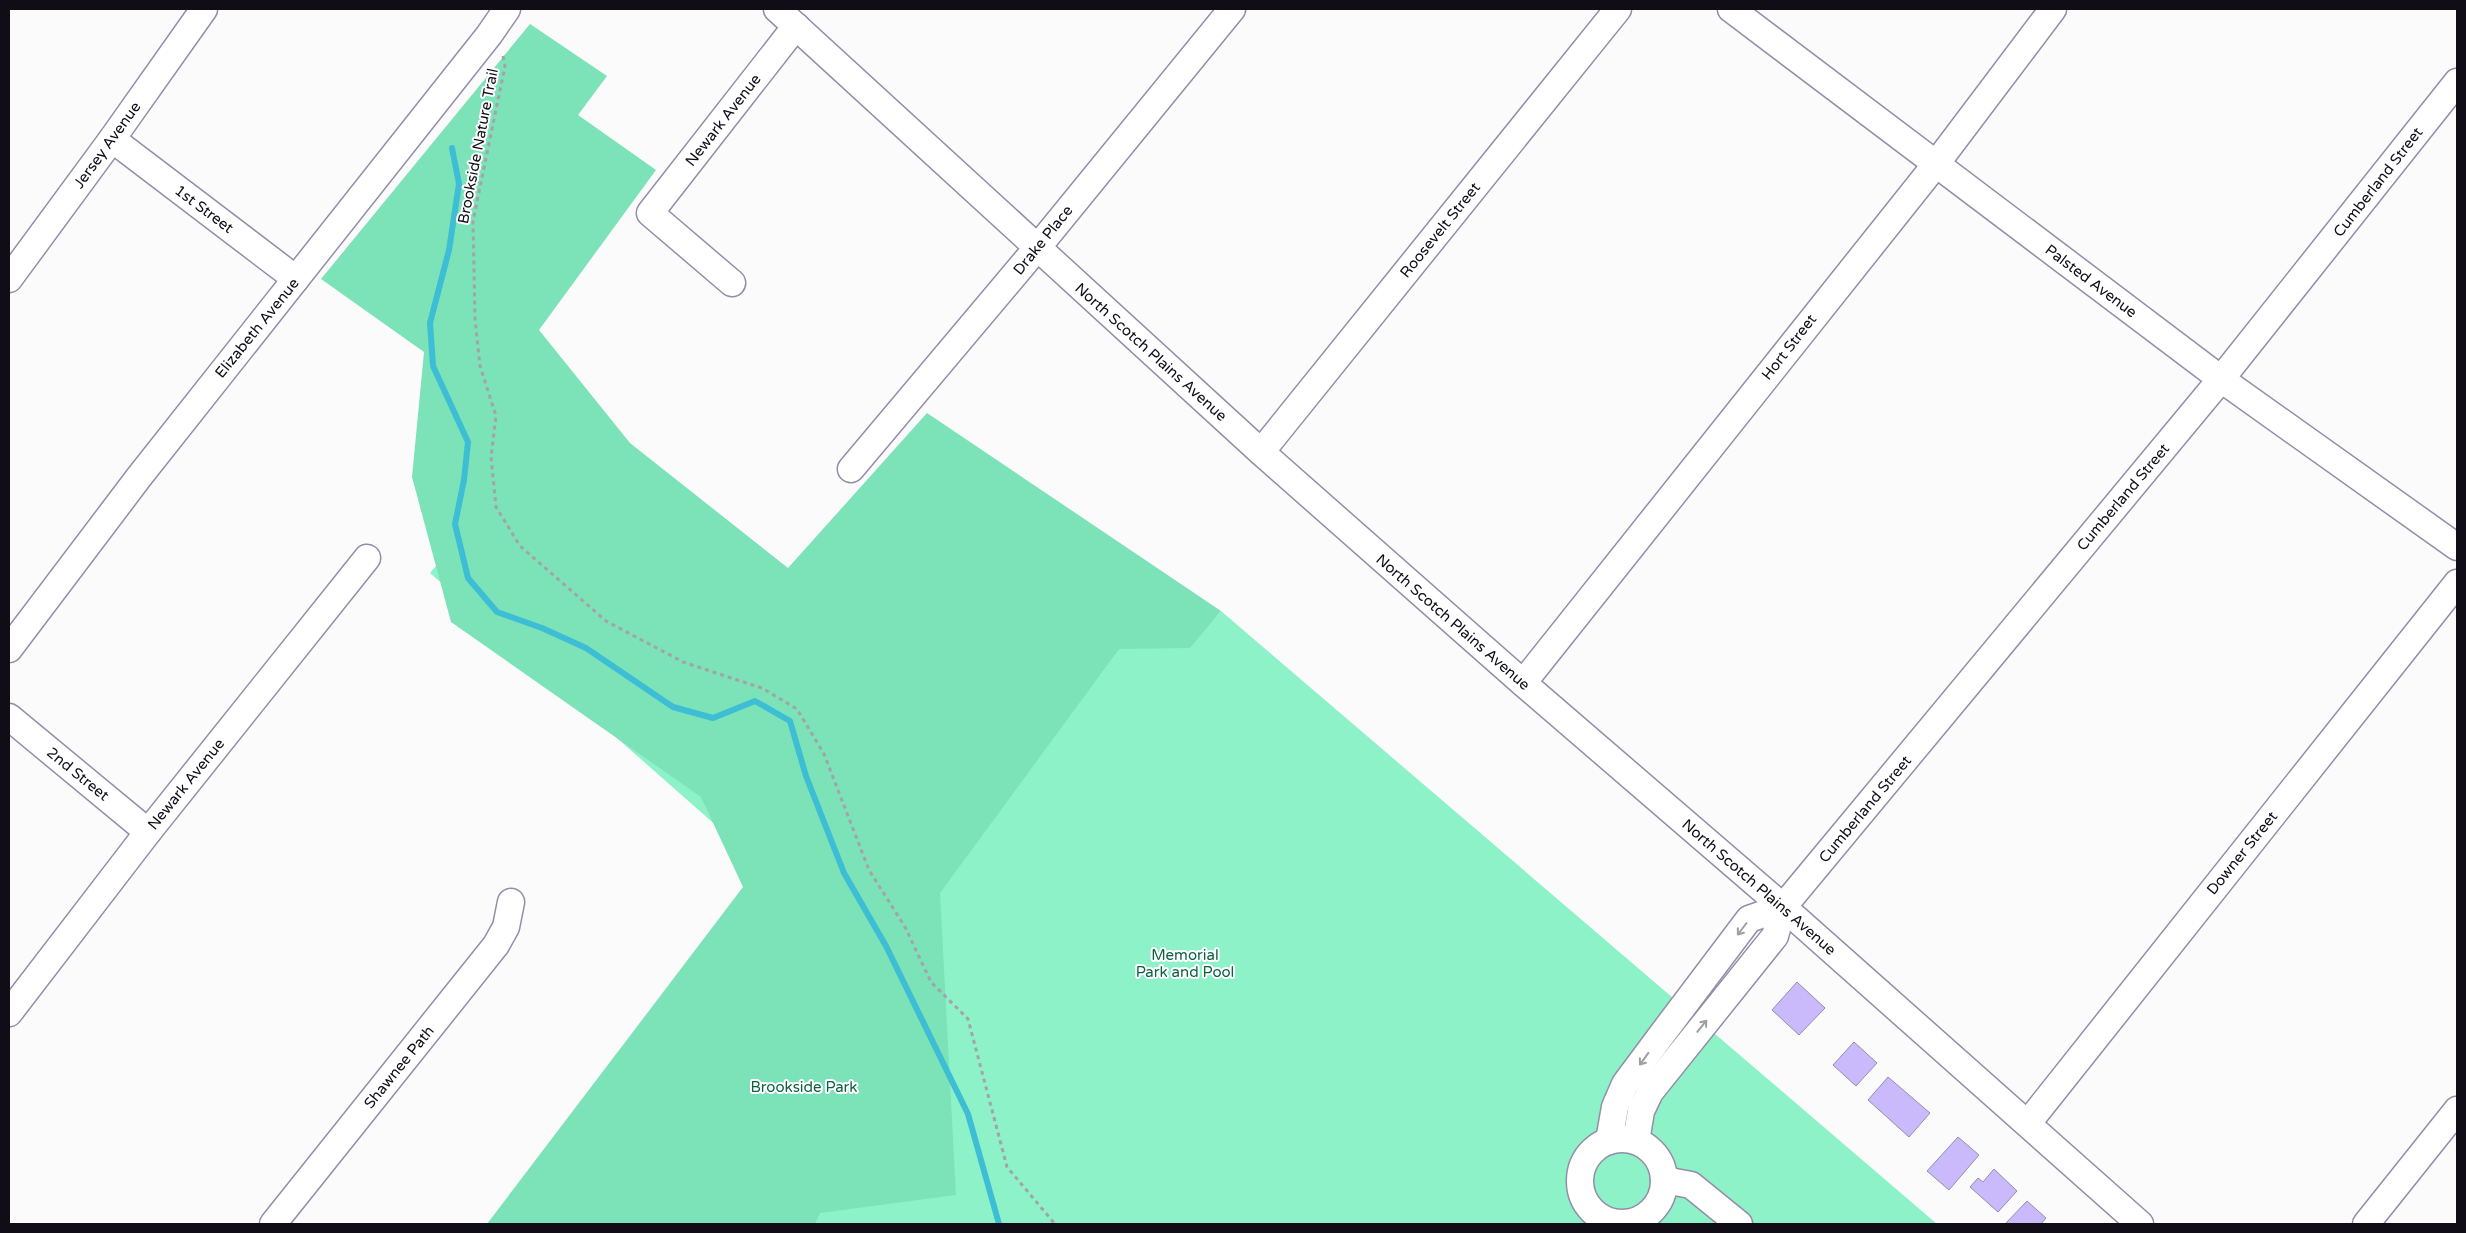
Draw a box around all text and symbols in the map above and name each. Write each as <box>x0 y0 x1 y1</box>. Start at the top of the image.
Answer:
street label: Brookside Nature Trail <box>454 67 502 225</box>
street label: Newark Avenue <box>681 70 765 170</box>
street label: Jersey Avenue <box>70 98 144 192</box>
street label: Cumberland Street <box>2330 123 2427 240</box>
street label: Roosevelt Street <box>1396 179 1484 281</box>
street label: 1st Street <box>171 181 237 237</box>
street label: Drake Place <box>1009 202 1077 278</box>
street label: Palsted Avenue <box>2042 241 2140 321</box>
street label: Elizabeth Avenue <box>211 274 303 382</box>
street label: North Scotch Plains Avenue <box>1071 279 1231 425</box>
street label: Hort Street <box>1758 310 1820 383</box>
street label: Cumberland Street <box>2073 440 2173 554</box>
street label: North Scotch Plains Avenue <box>1372 550 1534 694</box>
street label: Newark Avenue <box>144 735 228 833</box>
street label: 2nd Street <box>43 743 113 805</box>
street label: Cumberland Street <box>1815 752 1915 866</box>
street label: Downer Street <box>2203 807 2281 898</box>
street label: North Scotch Plains Avenue <box>1678 815 1840 959</box>
one-way arrow <box>1736 922 1747 935</box>
park label: Memorial Park and Pool <box>1136 946 1234 981</box>
one-way arrow <box>1696 1019 1707 1032</box>
street label: Shawnee Path <box>360 1022 438 1112</box>
one-way arrow <box>1639 1052 1649 1066</box>
park label: Brookside Park <box>751 1078 857 1096</box>

